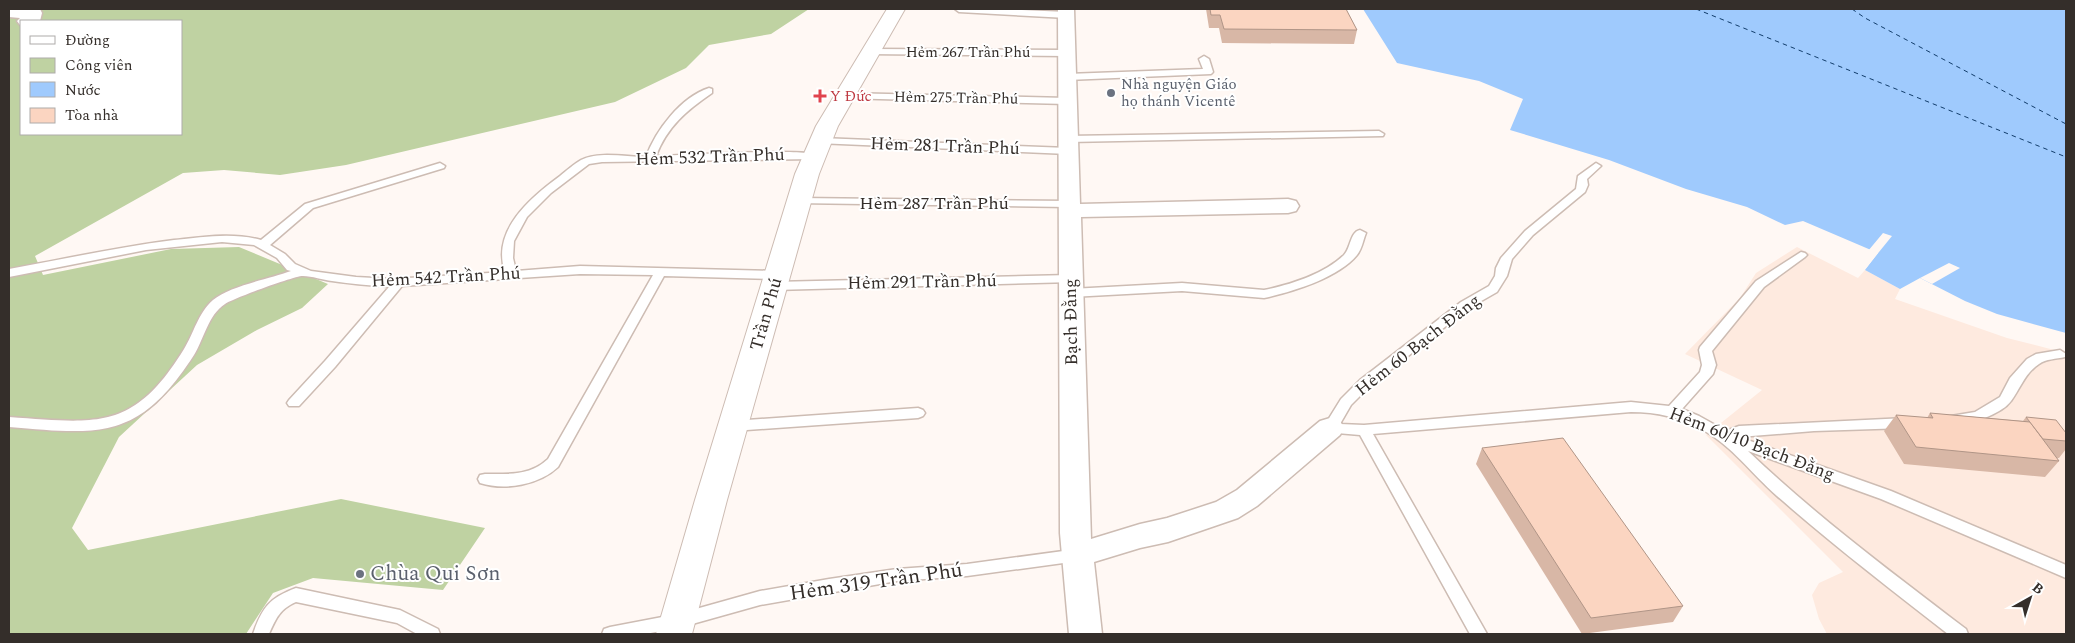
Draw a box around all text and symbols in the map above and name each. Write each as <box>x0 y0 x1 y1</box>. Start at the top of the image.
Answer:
legend <box>20 20 182 135</box>
text: Đường <box>65 29 110 52</box>
street label: Hẻm 267 Trần Phú <box>906 41 1030 64</box>
text: Công viên <box>65 54 133 77</box>
place label: Nhà nguyện Giáo họ thánh Vicentê <box>1121 73 1237 113</box>
text: Nước <box>65 79 101 102</box>
place label: Y Đức <box>830 85 872 108</box>
street label: Hẻm 275 Trần Phú <box>894 85 1018 111</box>
marker: Nhà nguyện Giáo họ thánh Vicentê <box>1105 87 1117 99</box>
marker: Y Đức <box>814 90 826 102</box>
text: Tòa nhà <box>65 104 119 127</box>
street label: Hẻm 281 Trần Phú <box>870 130 1020 162</box>
street label: Hẻm 532 Trần Phú <box>635 141 785 173</box>
street label: Hẻm 287 Trần Phú <box>859 190 1009 217</box>
street label: Hẻm 542 Trần Phú <box>371 260 521 294</box>
street label: Hẻm 291 Trần Phú <box>847 267 997 297</box>
street label: Trần Phú <box>743 274 789 354</box>
street label: Bạch Đằng <box>1057 278 1085 366</box>
street label: Hẻm 60 Bạch Đằng <box>1349 287 1487 403</box>
street label: Hẻm 60/10 Bạch Đằng <box>1665 400 1839 488</box>
street label: Hẻm 319 Trần Phú <box>787 554 965 610</box>
place label: Chùa Qui Sơn <box>370 558 500 590</box>
marker: Chùa Qui Sơn <box>354 568 366 580</box>
north arrow <box>2005 573 2055 623</box>
text: B <box>2027 577 2048 600</box>

